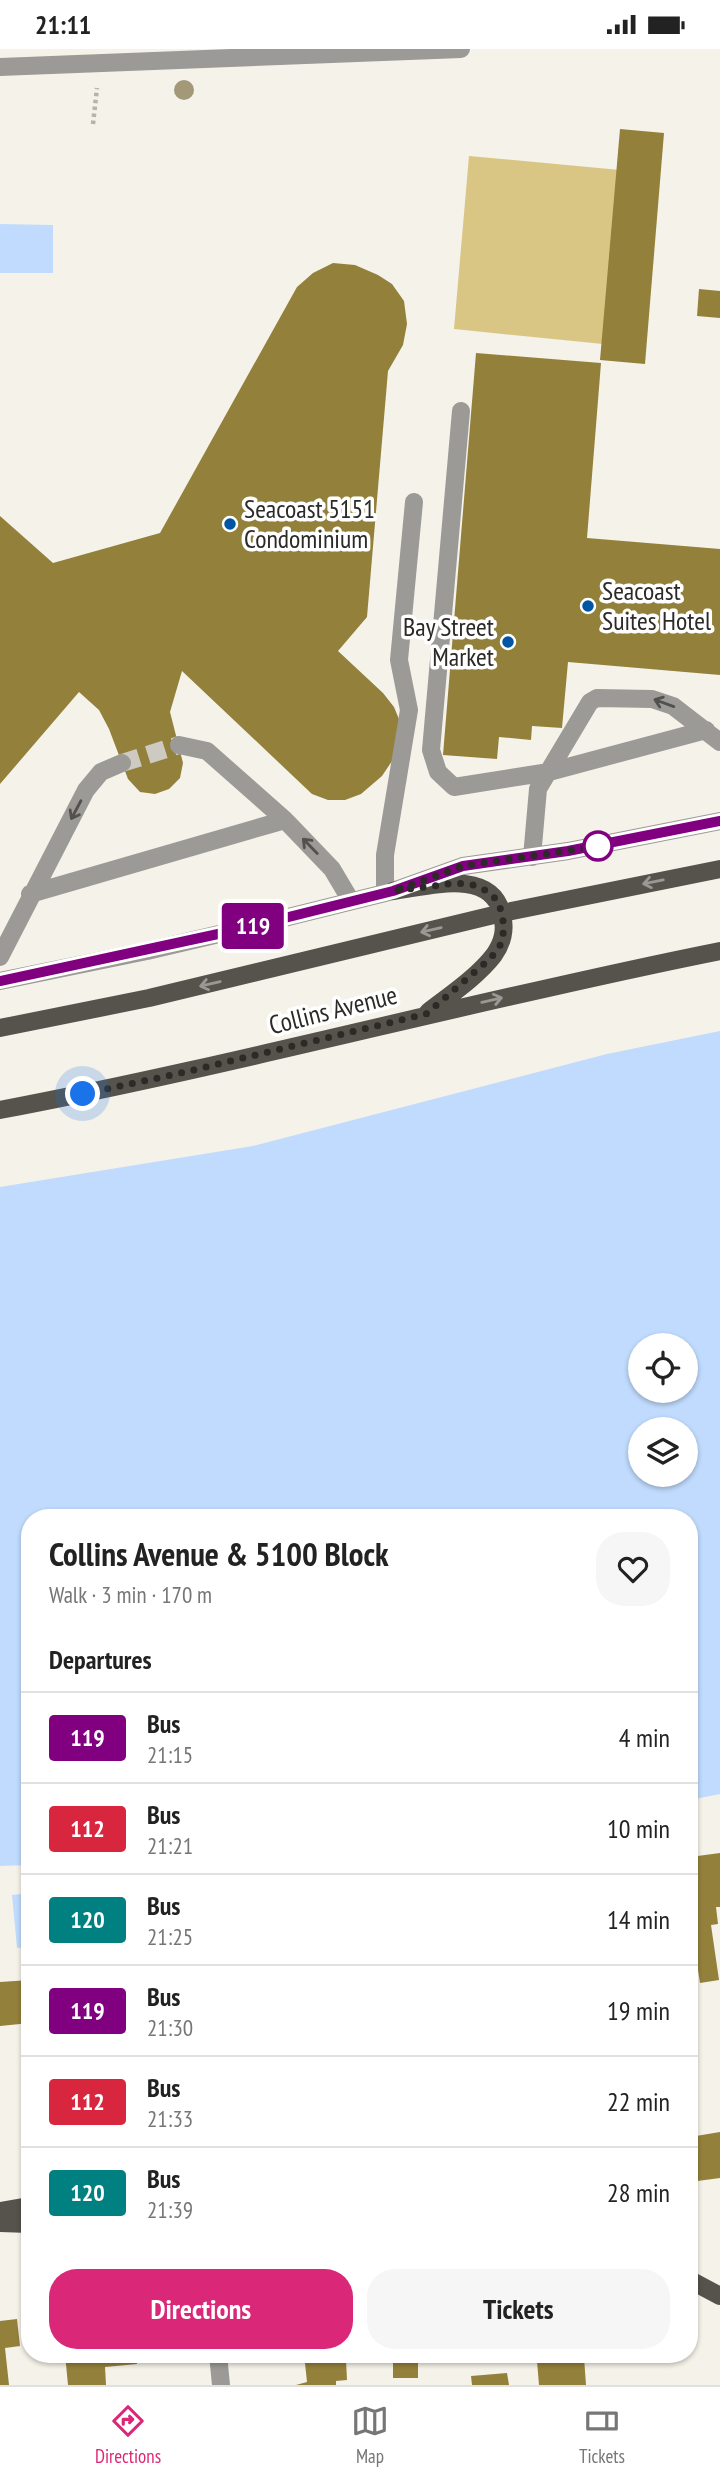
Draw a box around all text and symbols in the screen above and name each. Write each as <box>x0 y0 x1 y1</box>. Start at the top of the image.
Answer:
text: 21:11 <box>35 8 91 41</box>
place label: Seacoast 5151 Condominium <box>244 492 375 555</box>
marker: Seacoast 5151 Condominium <box>222 516 238 532</box>
place label: Seacoast Suites Hotel <box>602 574 711 637</box>
marker: Seacoast Suites Hotel <box>580 598 596 614</box>
place label: Bay Street Market <box>403 610 494 673</box>
marker: Bay Street Market <box>500 634 516 650</box>
one-way arrow <box>654 696 675 709</box>
one-way arrow <box>68 799 82 820</box>
unlabelled marker <box>583 831 613 861</box>
one-way arrow <box>302 838 319 855</box>
one-way arrow <box>642 876 665 890</box>
line badge: 119 <box>213 903 293 949</box>
text: 119 <box>236 910 270 941</box>
one-way arrow <box>420 923 443 937</box>
one-way arrow <box>199 978 222 991</box>
street label: Collins Avenue <box>265 978 400 1041</box>
one-way arrow <box>480 992 503 1006</box>
your location <box>65 1076 100 1111</box>
map controls <box>628 1333 698 1487</box>
button: locate <box>628 1333 698 1403</box>
button: layers <box>628 1417 698 1487</box>
text: Collins Avenue & 5100 Block <box>49 1532 389 1575</box>
button: heart <box>596 1532 670 1606</box>
text: Walk · 3 min · 170 m <box>49 1580 212 1609</box>
text: Departures <box>49 1643 152 1676</box>
text: Bus <box>147 1707 180 1740</box>
text: 4 min <box>619 1721 670 1754</box>
text: 119 <box>70 1722 105 1753</box>
text: 21:15 <box>147 1740 193 1769</box>
text: Bus <box>147 1798 180 1831</box>
text: 10 min <box>607 1812 670 1845</box>
text: 112 <box>70 1813 105 1844</box>
text: 21:21 <box>147 1831 193 1860</box>
text: Bus <box>147 1889 180 1922</box>
text: 14 min <box>607 1903 670 1936</box>
text: 120 <box>70 1904 105 1935</box>
text: 21:25 <box>147 1922 193 1951</box>
text: Bus <box>147 1980 180 2013</box>
text: 19 min <box>607 1994 670 2027</box>
text: 119 <box>70 1995 105 2026</box>
text: 21:30 <box>147 2013 193 2042</box>
text: Bus <box>147 2071 180 2104</box>
text: 22 min <box>607 2085 670 2118</box>
text: 112 <box>70 2086 105 2117</box>
text: 21:33 <box>147 2104 193 2133</box>
text: Bus <box>147 2162 180 2195</box>
text: 28 min <box>607 2176 670 2209</box>
text: 120 <box>70 2177 105 2208</box>
text: 21:39 <box>147 2195 193 2224</box>
button: Directions <box>49 2269 353 2349</box>
button: Tickets <box>367 2269 670 2349</box>
tab: Directions <box>95 2402 161 2468</box>
tab: Map <box>351 2402 389 2468</box>
tab: Tickets <box>579 2402 625 2468</box>

